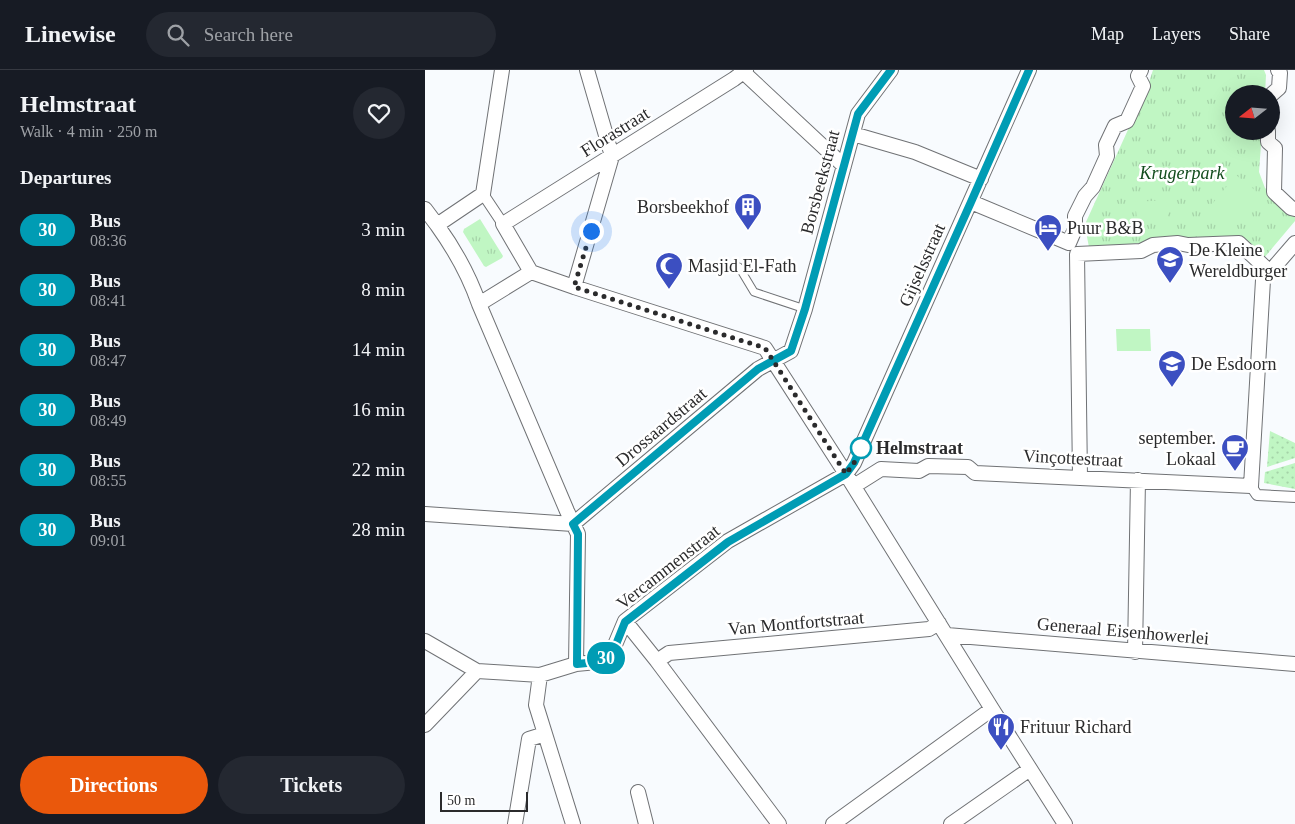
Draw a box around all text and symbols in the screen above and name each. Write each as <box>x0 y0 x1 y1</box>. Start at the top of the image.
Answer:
search box <box>146 12 496 57</box>
text: Linewise <box>25 21 116 47</box>
icon: search <box>164 21 192 49</box>
text: Search here <box>204 24 293 45</box>
text: Map <box>1091 24 1124 44</box>
text: Layers <box>1152 24 1201 44</box>
text: Share <box>1229 24 1270 44</box>
north arrow <box>1225 85 1280 140</box>
map controls <box>1225 85 1280 140</box>
button: heart <box>353 87 405 139</box>
text: Helmstraat <box>20 91 136 117</box>
street label: Florastraat <box>577 103 653 161</box>
text: Walk · 4 min · 250 m <box>20 123 157 140</box>
street label: Borsbeekstraat <box>796 128 844 236</box>
park label: Krugerpark <box>1139 163 1226 183</box>
text: Departures <box>20 167 111 188</box>
building icon: Borsbeekhof <box>733 192 763 231</box>
place label: Borsbeekhof <box>637 197 729 217</box>
text: Bus <box>90 210 121 231</box>
hotel icon: Puur B&B <box>1033 213 1063 252</box>
place label: Puur B&B <box>1067 218 1144 238</box>
text: 3 min <box>361 219 405 240</box>
your location <box>579 219 604 244</box>
text: 30 <box>39 220 57 240</box>
street label: Gijselsstraat <box>895 220 949 310</box>
text: 08:36 <box>90 232 126 249</box>
place label: De Kleine Wereldburger <box>1189 240 1287 281</box>
school or university icon: De Kleine Wereldburger <box>1155 245 1185 284</box>
mosque icon: Masjid El-Fath <box>654 251 684 290</box>
place label: Masjid El-Fath <box>688 256 797 276</box>
text: Bus <box>90 270 121 291</box>
text: 8 min <box>361 279 405 300</box>
text: 30 <box>39 280 57 300</box>
text: 08:41 <box>90 292 126 309</box>
text: Bus <box>90 330 121 351</box>
text: 14 min <box>352 339 405 360</box>
text: 30 <box>39 340 57 360</box>
school or university icon: De Esdoorn <box>1157 349 1187 388</box>
text: 08:47 <box>90 352 126 369</box>
place label: De Esdoorn <box>1191 354 1276 374</box>
street label: Drossaardstraat <box>612 383 710 471</box>
text: Bus <box>90 390 121 411</box>
text: 16 min <box>352 399 405 420</box>
text: 30 <box>39 400 57 420</box>
text: 08:49 <box>90 412 126 429</box>
place label: september. Lokaal <box>1139 428 1216 469</box>
cafe icon: september. Lokaal <box>1220 433 1250 472</box>
marker: Helmstraat <box>850 437 872 459</box>
place label: Helmstraat <box>876 438 963 458</box>
street label: Vinçottestraat <box>1023 445 1123 471</box>
text: Bus <box>90 450 121 471</box>
text: 22 min <box>352 459 405 480</box>
text: 30 <box>39 460 57 480</box>
text: 08:55 <box>90 472 126 489</box>
text: Bus <box>90 510 121 531</box>
text: 28 min <box>352 519 405 540</box>
text: 30 <box>39 520 57 540</box>
street label: Vercammenstraat <box>613 521 723 613</box>
text: 09:01 <box>90 532 126 549</box>
street label: Van Montfortstraat <box>727 607 865 639</box>
street label: Generaal Eisenhowerlei <box>1036 614 1210 648</box>
line badge: 30 <box>583 642 629 674</box>
text: 30 <box>597 648 615 668</box>
restaurant icon: Frituur Richard <box>986 712 1016 751</box>
place label: Frituur Richard <box>1020 717 1131 737</box>
button: Directions <box>20 756 208 814</box>
button: Tickets <box>218 756 405 814</box>
scale bar <box>440 789 527 812</box>
text: 50 m <box>447 793 475 808</box>

